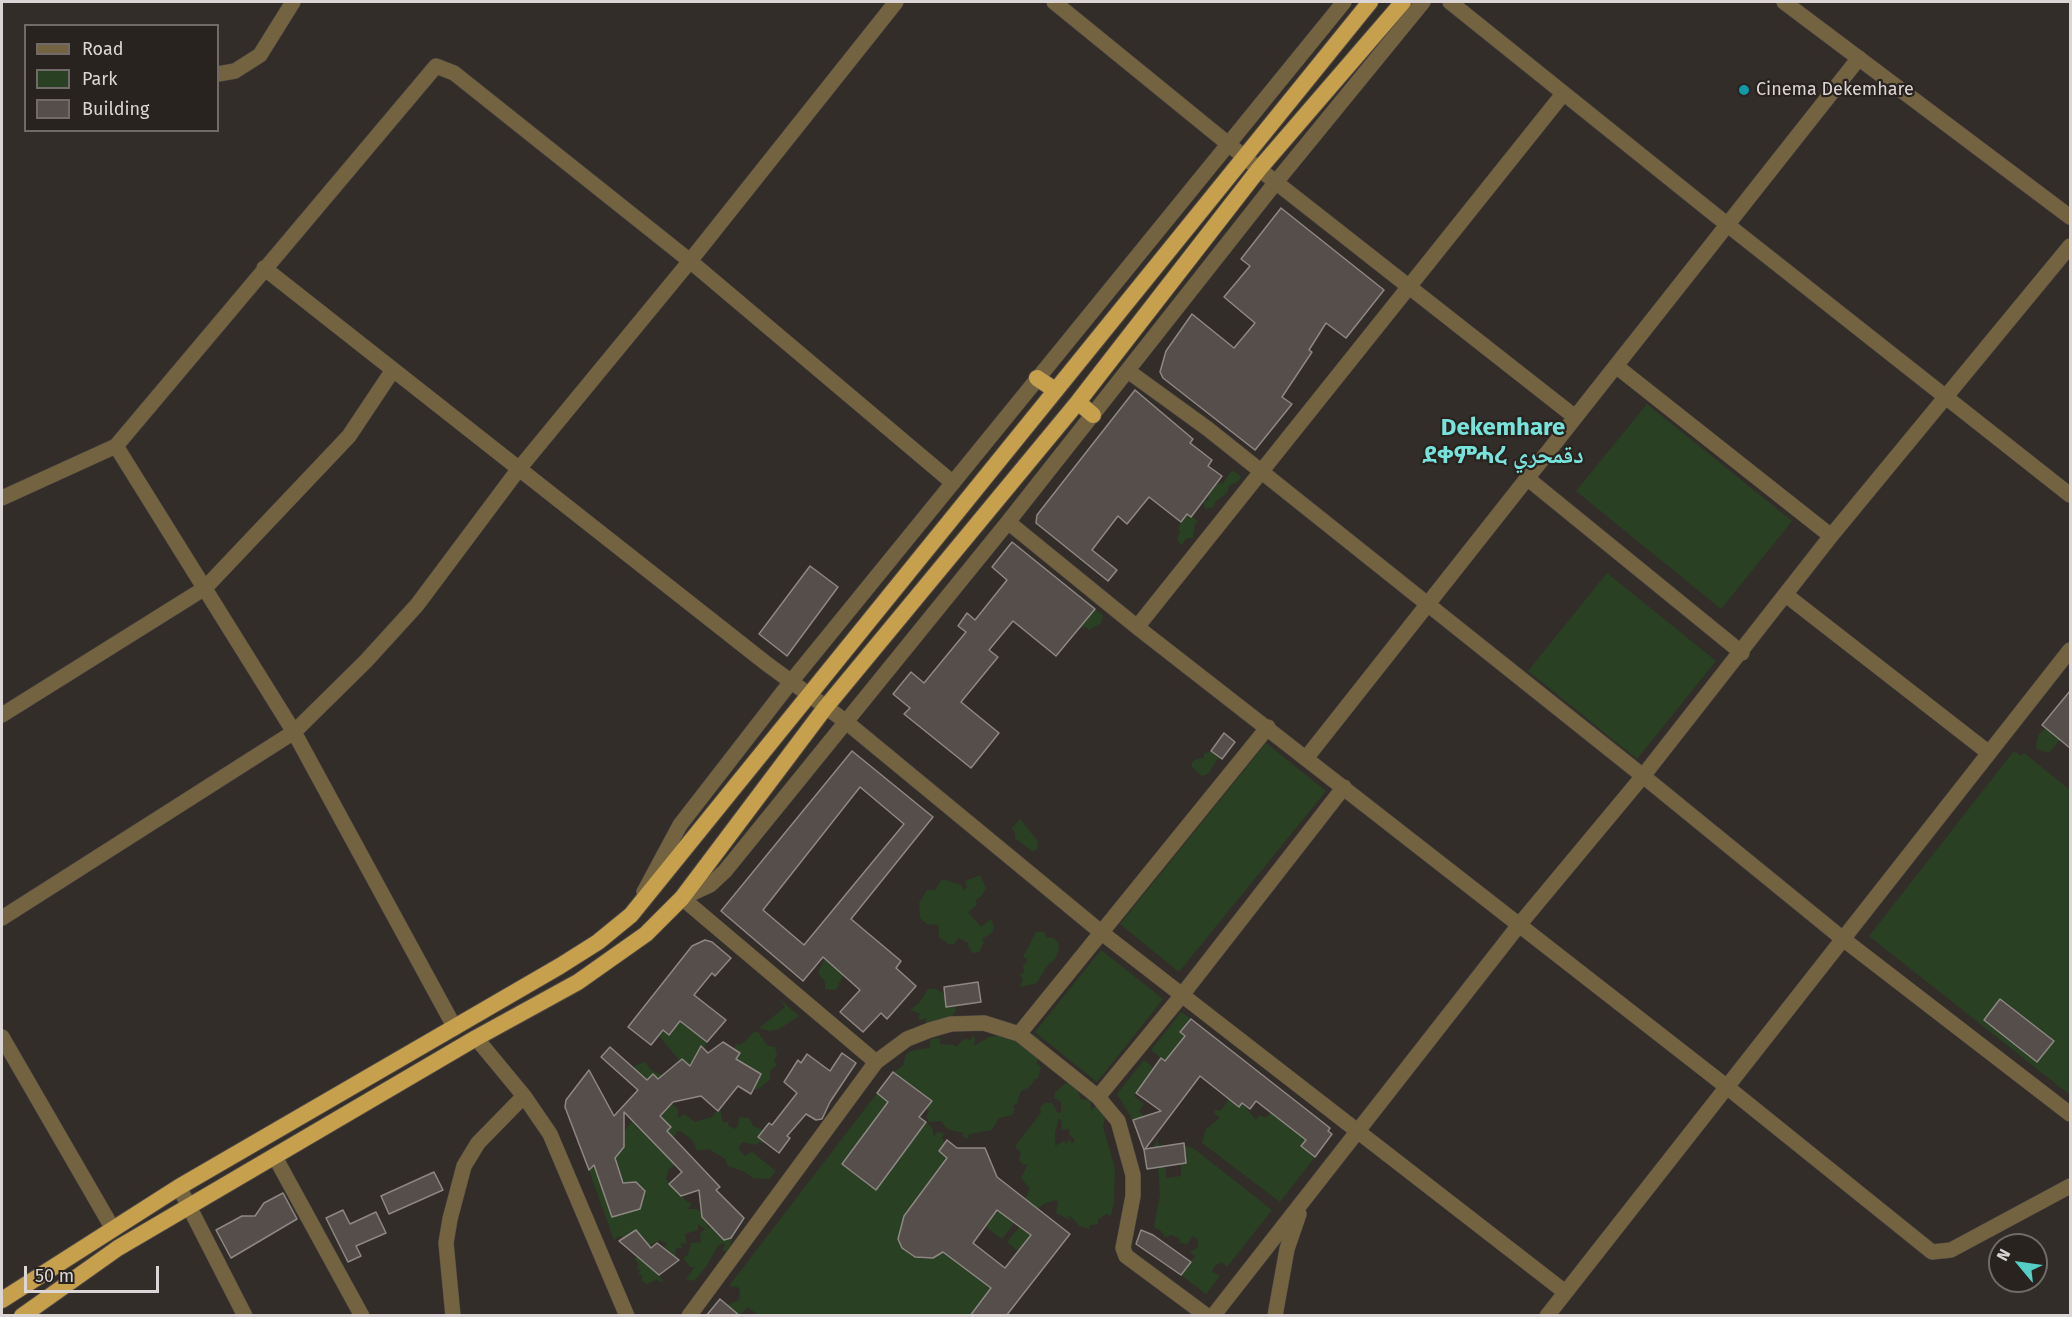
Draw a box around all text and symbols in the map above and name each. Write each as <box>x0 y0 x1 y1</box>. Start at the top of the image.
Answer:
legend <box>24 24 219 132</box>
text: Road <box>82 38 124 60</box>
text: Park <box>82 68 117 90</box>
place label: Cinema Dekemhare <box>1756 79 1914 101</box>
marker: Cinema Dekemhare <box>1737 83 1751 97</box>
text: Building <box>82 98 149 120</box>
district label: Dekemhare ደቀምሓረ دقمحري <box>1422 414 1584 470</box>
north arrow <box>1988 1233 2048 1293</box>
text: N <box>1993 1246 2014 1264</box>
scale bar <box>27 1254 162 1292</box>
text: 50 m <box>35 1265 74 1287</box>

